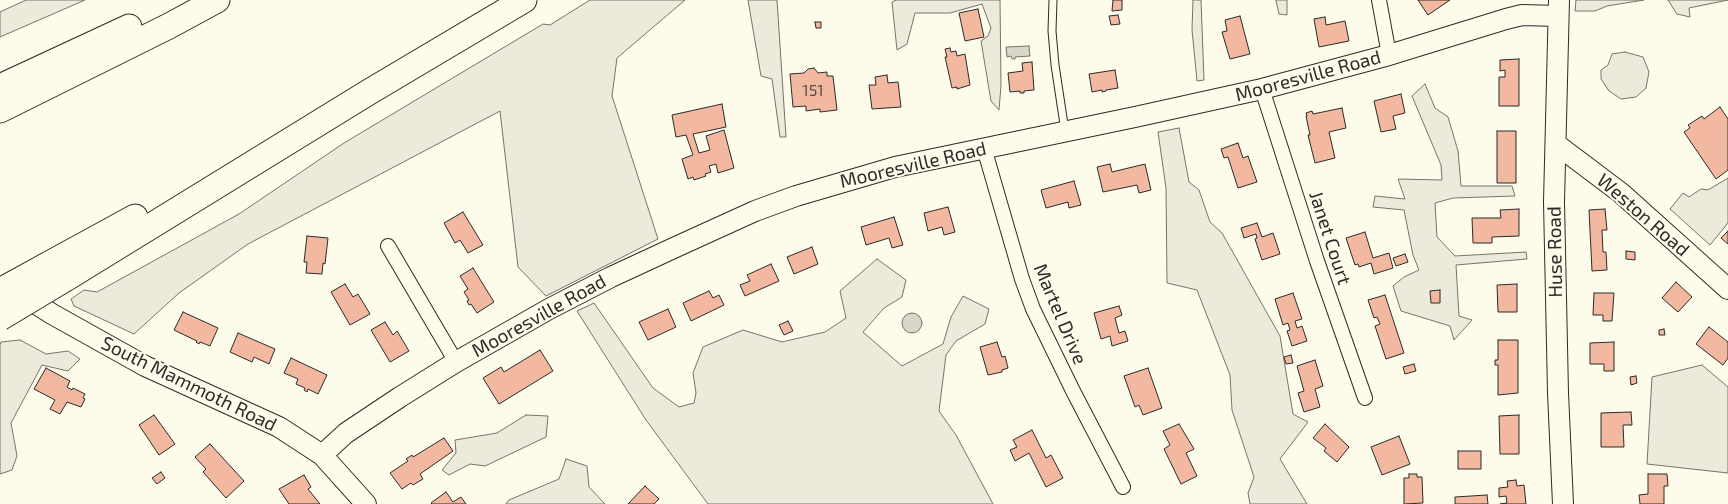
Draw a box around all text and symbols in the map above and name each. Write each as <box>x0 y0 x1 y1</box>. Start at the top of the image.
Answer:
street label: Mooresville Road <box>1233 46 1383 106</box>
house number: 151 <box>802 81 824 101</box>
street label: Mooresville Road <box>838 137 988 193</box>
street label: Weston Road <box>1592 169 1694 261</box>
street label: Janet Court <box>1304 188 1356 288</box>
street label: Huse Road <box>1543 206 1567 298</box>
street label: Martel Drive <box>1029 260 1091 368</box>
street label: Mooresville Road <box>468 270 610 362</box>
street label: South Mammoth Road <box>98 332 280 436</box>

